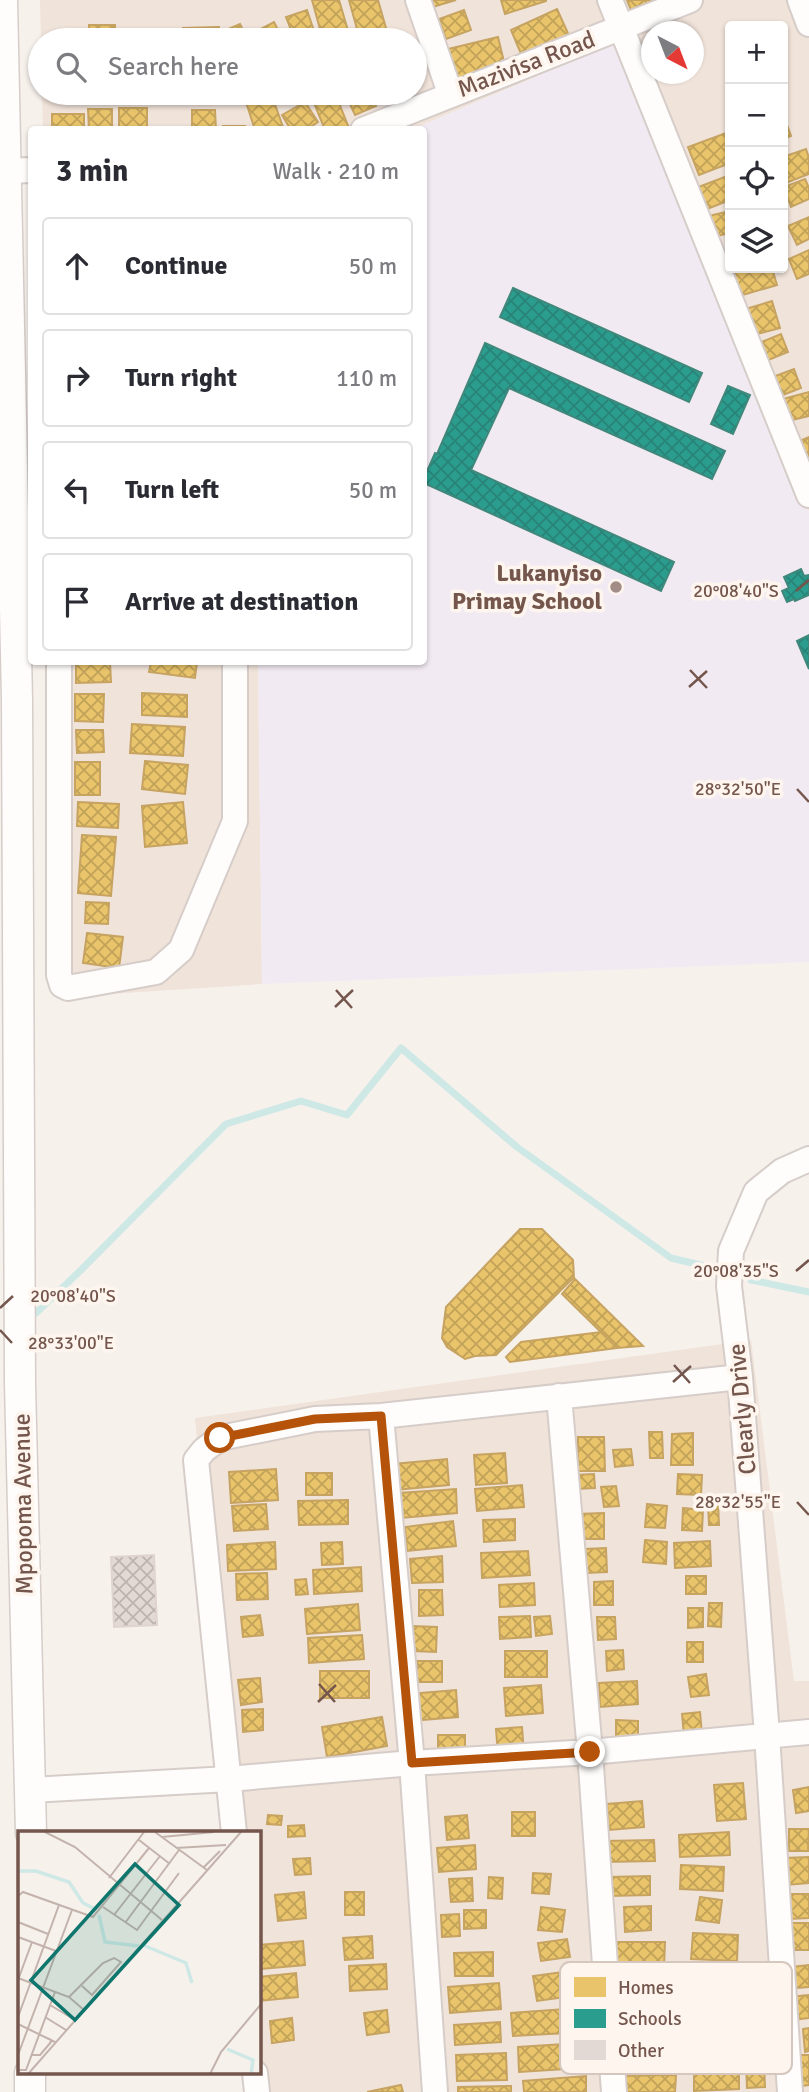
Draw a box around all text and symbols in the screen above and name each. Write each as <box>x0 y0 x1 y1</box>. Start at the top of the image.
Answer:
north arrow <box>641 21 704 84</box>
map controls <box>725 21 788 273</box>
button: + <box>725 21 788 84</box>
street label: Mazivisa Road <box>453 24 599 104</box>
search box <box>28 28 427 105</box>
icon: search <box>52 48 90 86</box>
text: Search here <box>108 51 239 83</box>
button: − <box>725 84 788 147</box>
button: locate <box>725 147 788 210</box>
text: 3 min <box>56 153 128 190</box>
text: Walk · 210 m <box>273 157 399 186</box>
button: layers <box>725 210 788 273</box>
icon: ahead <box>58 247 96 285</box>
text: Continue <box>125 250 227 282</box>
text: 50 m <box>349 252 397 281</box>
icon: right <box>58 359 96 397</box>
text: Turn right <box>125 362 237 394</box>
text: 110 m <box>336 364 397 393</box>
icon: left <box>58 471 96 509</box>
text: Turn left <box>125 474 219 506</box>
text: 50 m <box>349 476 397 505</box>
place label: Lukanyiso Primay School <box>452 558 602 616</box>
marker: Lukanyiso Primay School <box>608 579 624 595</box>
text: 20°08'40"S <box>693 580 779 602</box>
icon: arrive <box>58 583 96 621</box>
text: Arrive at destination <box>125 586 358 618</box>
text: 28°32'50"E <box>695 778 781 800</box>
text: 20°08'35"S <box>693 1260 779 1282</box>
text: 20°08'40"S <box>30 1285 116 1307</box>
text: 28°33'00"E <box>28 1332 114 1354</box>
street label: Clearly Drive <box>721 1342 763 1476</box>
street label: Mpopoma Avenue <box>6 1413 40 1595</box>
route start <box>204 1422 235 1453</box>
text: 28°32'55"E <box>695 1491 781 1513</box>
route end <box>574 1736 605 1767</box>
inset map <box>18 1831 261 2074</box>
legend <box>560 1962 792 2074</box>
text: Homes <box>618 1976 674 2000</box>
text: Schools <box>618 2007 682 2031</box>
text: Other <box>618 2039 664 2063</box>

